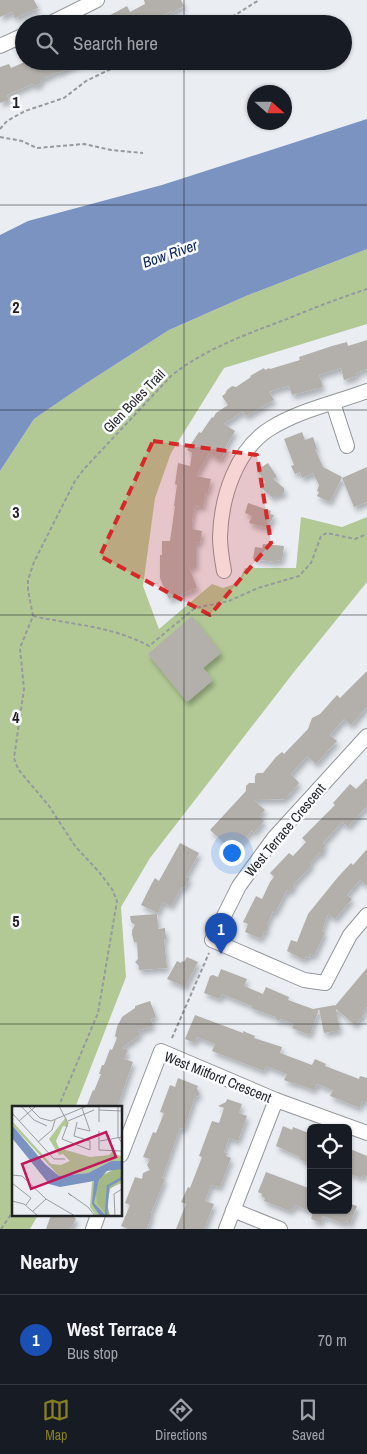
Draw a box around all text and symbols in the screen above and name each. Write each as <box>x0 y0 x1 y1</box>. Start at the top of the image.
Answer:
search box <box>15 15 352 70</box>
icon: search <box>33 29 61 57</box>
text: Search here <box>73 30 158 56</box>
north arrow <box>247 85 292 130</box>
text: 1 <box>12 91 20 113</box>
water label: Bow River <box>140 234 201 273</box>
text: 2 <box>12 296 20 318</box>
street label: Glen Boles Trail <box>99 365 169 437</box>
text: 3 <box>12 501 20 523</box>
text: 4 <box>12 706 20 728</box>
street label: West Terrace Crescent <box>241 780 329 880</box>
your location <box>219 840 245 866</box>
text: 5 <box>12 910 20 932</box>
pin: 1 <box>205 913 237 954</box>
street label: West Mitford Crescent <box>162 1047 274 1107</box>
inset map <box>12 1106 122 1216</box>
map controls <box>307 1124 352 1214</box>
button: locate <box>307 1124 352 1169</box>
button: layers <box>307 1169 352 1214</box>
text: Nearby <box>20 1247 78 1276</box>
text: West Terrace 4 <box>67 1316 176 1342</box>
text: 1 <box>32 1329 40 1351</box>
text: 70 m <box>318 1329 347 1351</box>
text: Bus stop <box>67 1342 118 1364</box>
tab: Map <box>42 1396 70 1444</box>
tab: Directions <box>155 1396 207 1444</box>
tab: Saved <box>292 1396 325 1444</box>

